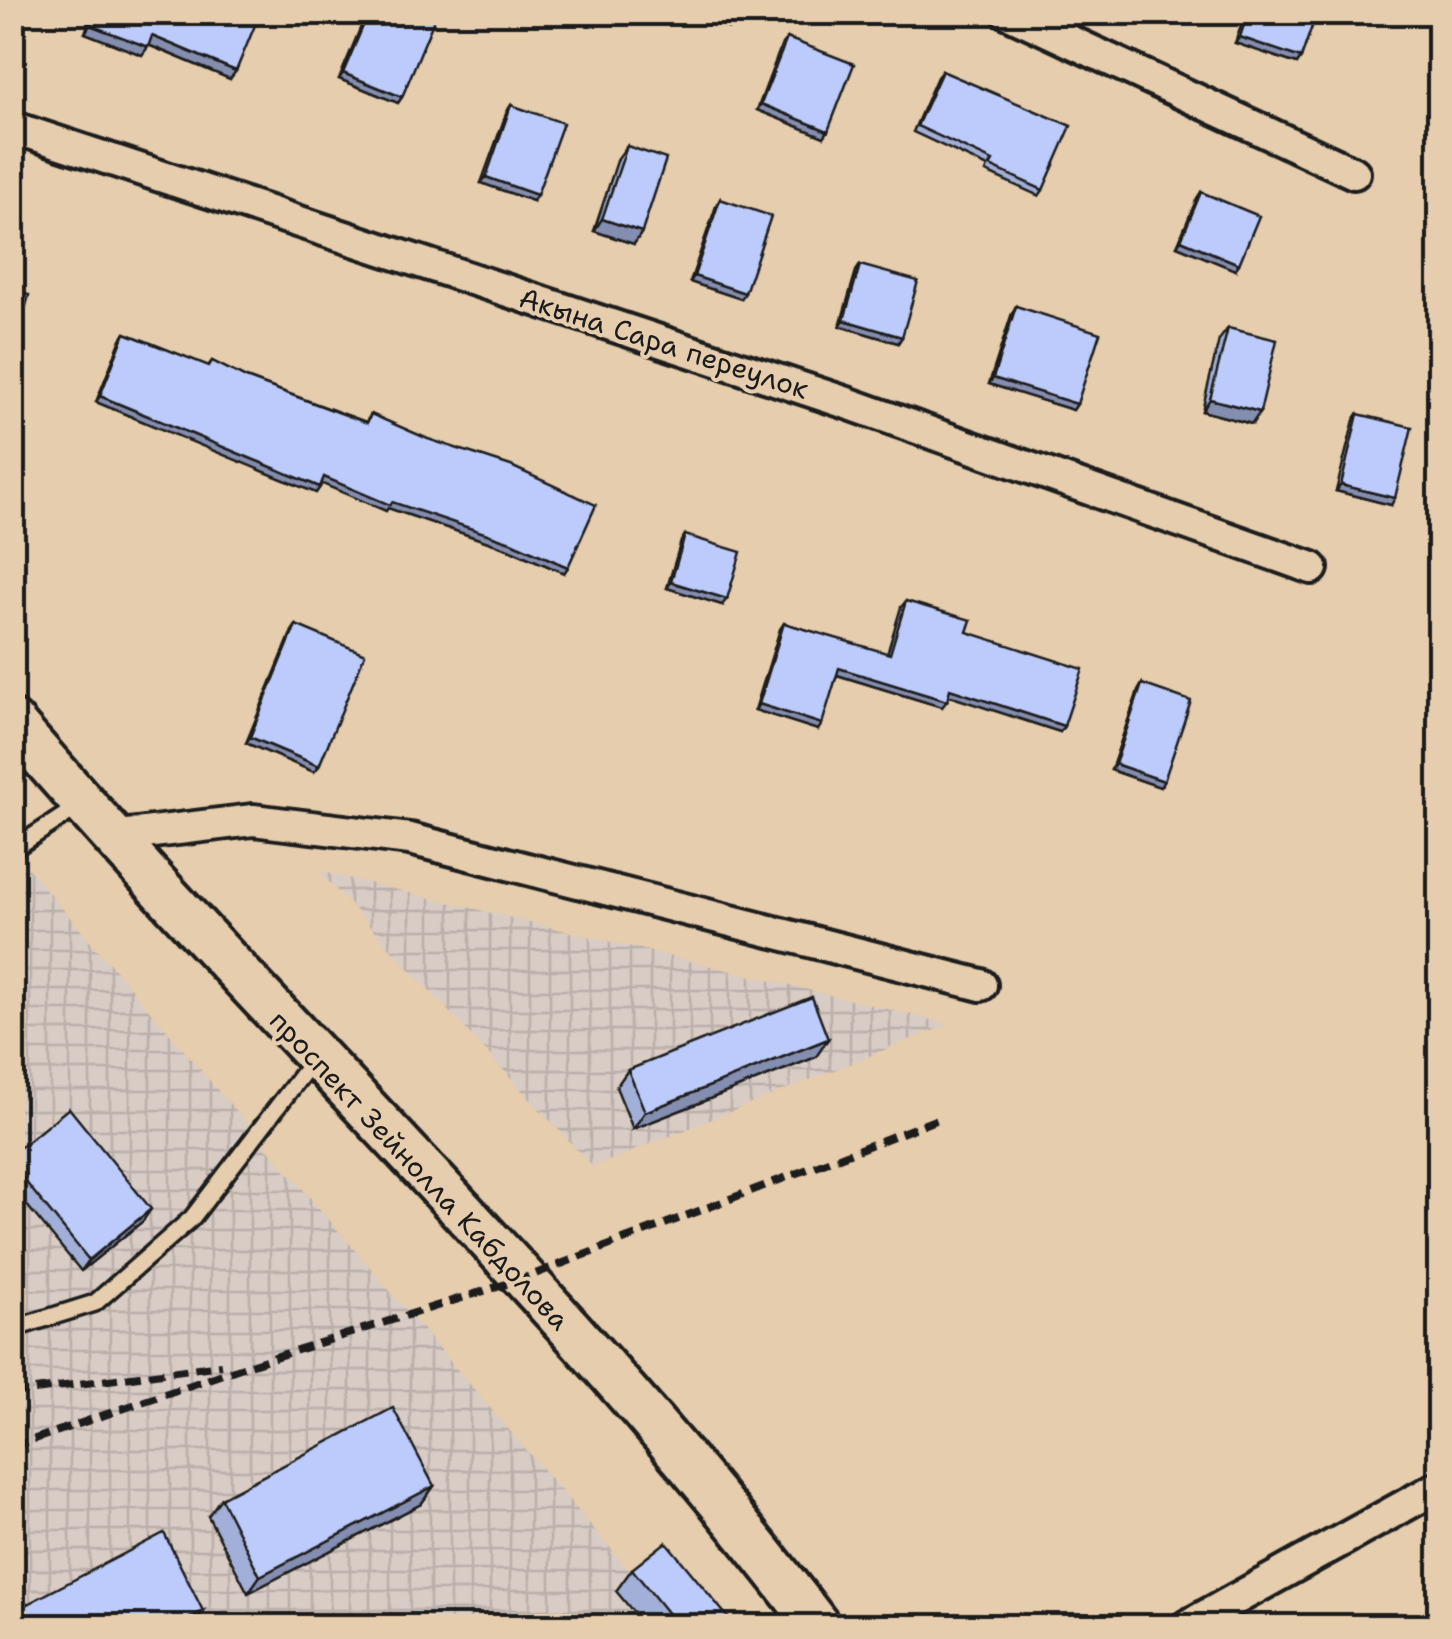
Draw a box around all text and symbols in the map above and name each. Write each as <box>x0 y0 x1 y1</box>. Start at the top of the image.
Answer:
street label: Акына Сара переулок <box>514 278 814 408</box>
street label: проспект Зейнолла Кабдолова <box>262 1002 578 1338</box>

